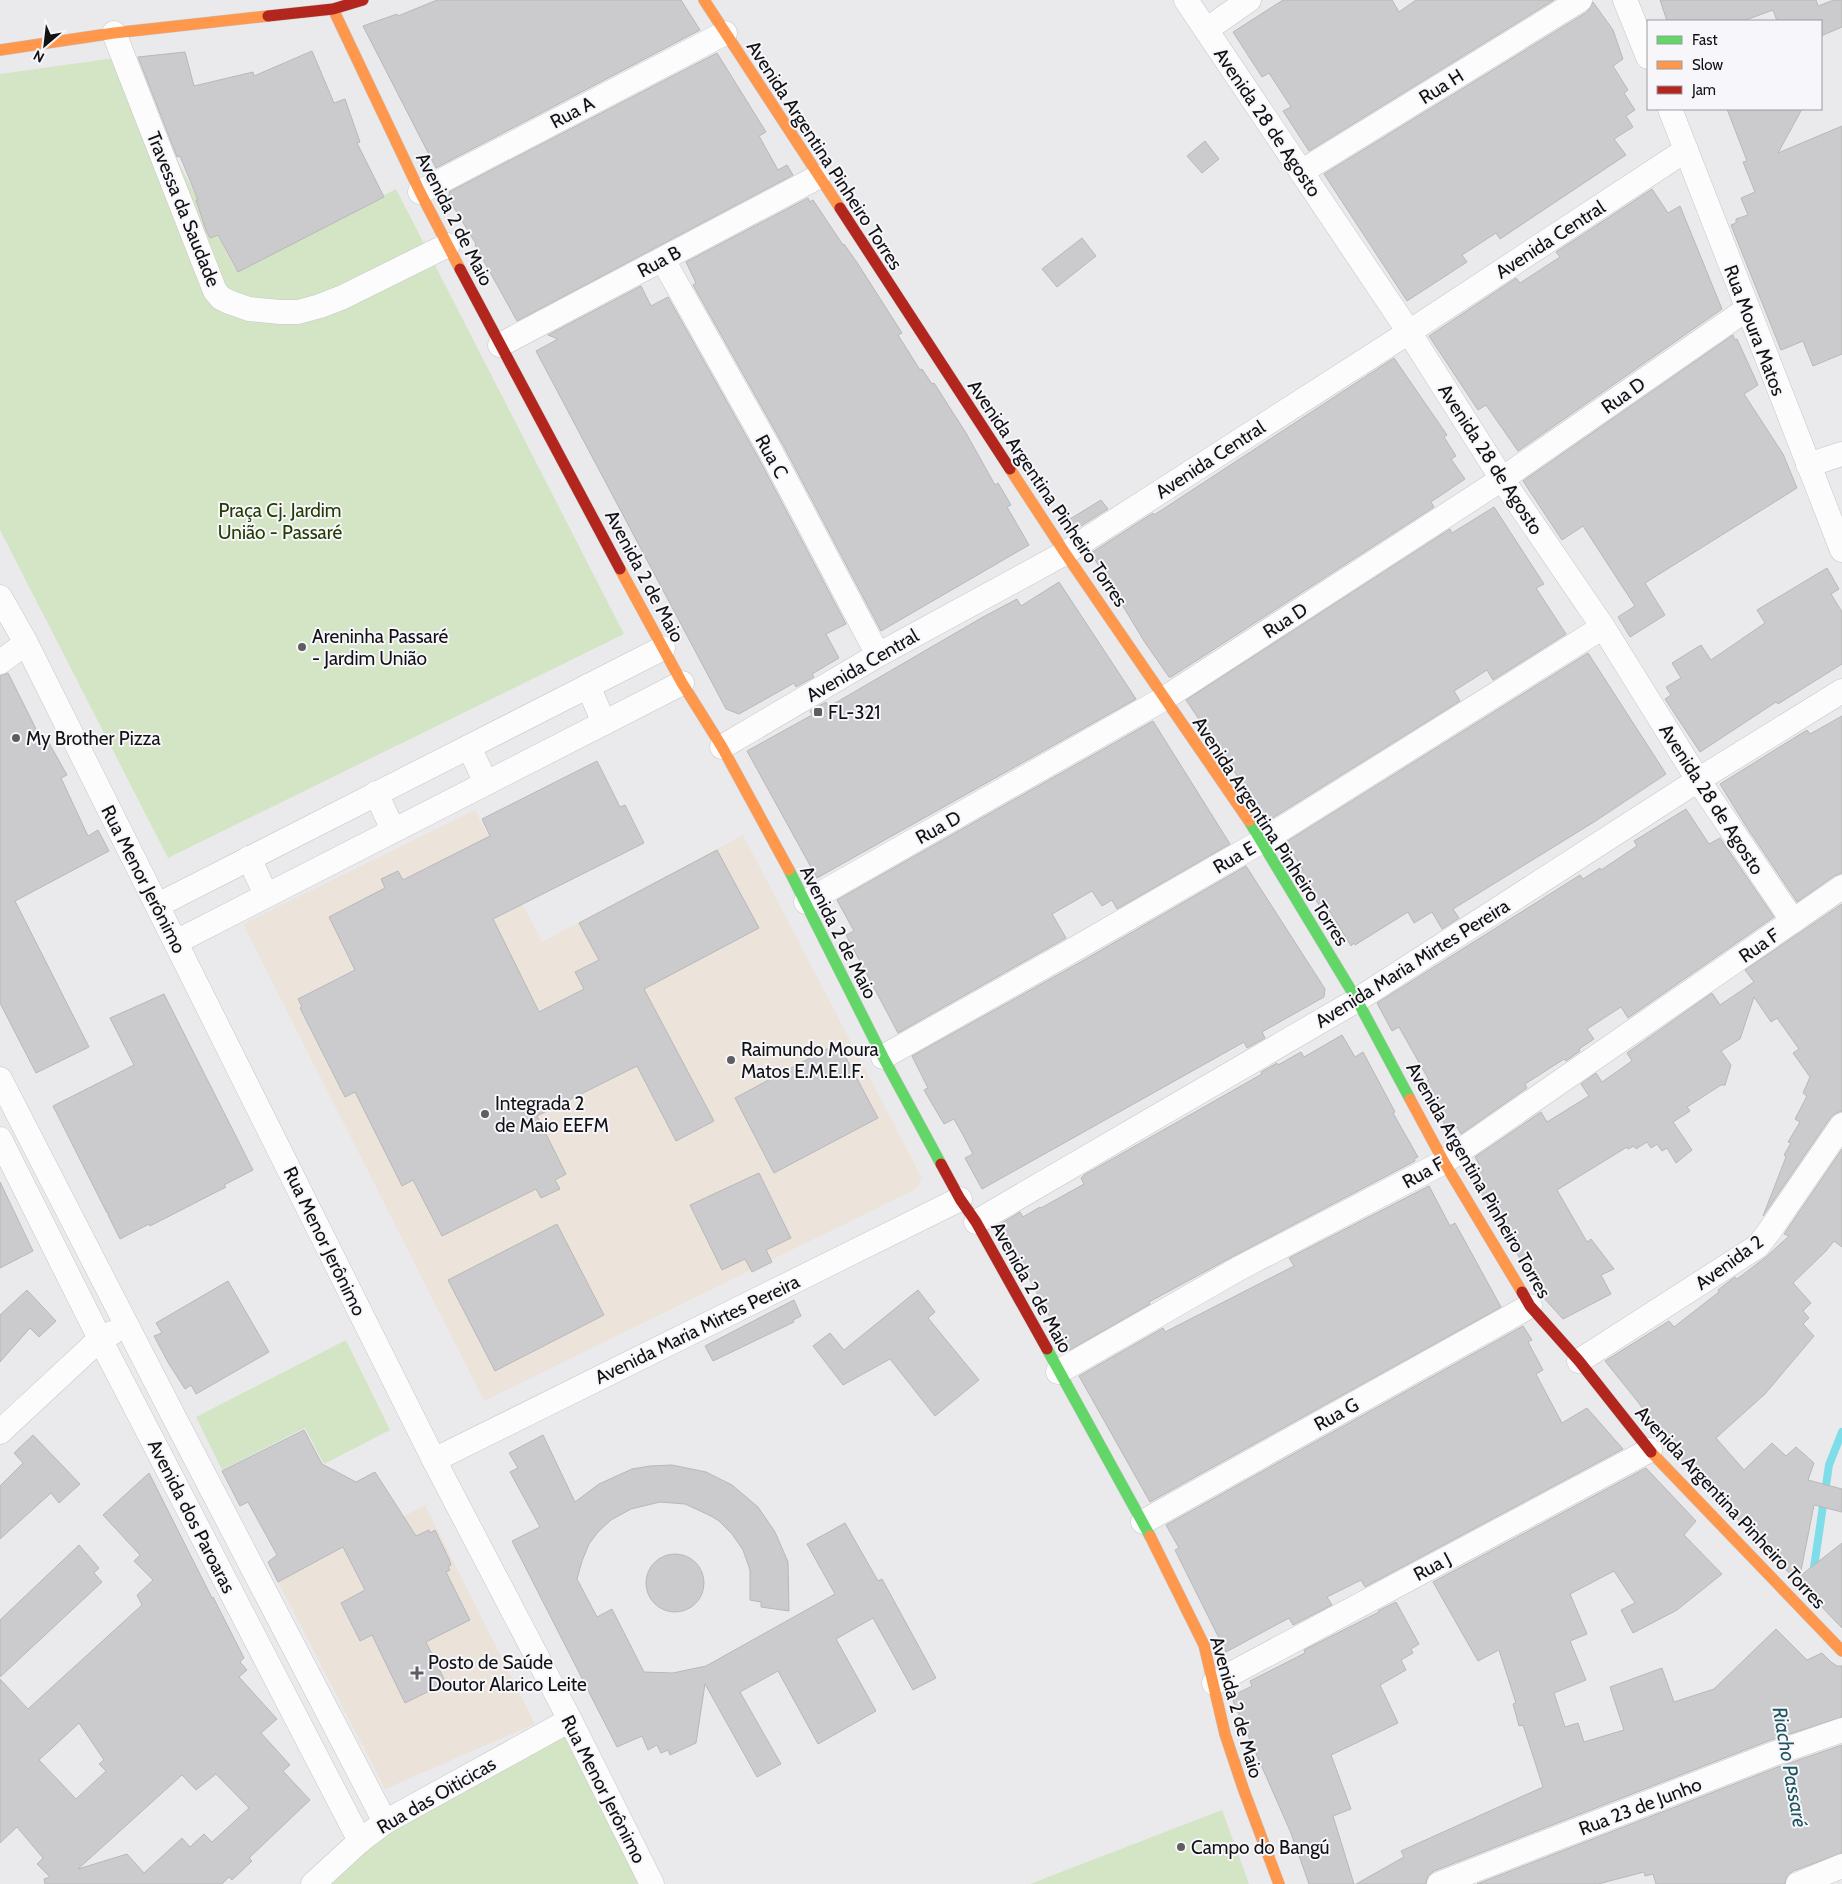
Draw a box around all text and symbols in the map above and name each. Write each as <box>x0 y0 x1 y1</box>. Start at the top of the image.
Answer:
north arrow <box>20 20 70 70</box>
legend <box>1647 20 1822 110</box>
text: Fast <box>1692 31 1717 49</box>
street label: Avenida Argentina Pinheiro Torres <box>742 36 907 274</box>
street label: Avenida 28 de Agosto <box>1209 43 1326 201</box>
text: N <box>30 46 47 67</box>
text: Slow <box>1692 56 1723 74</box>
street label: Rua H <box>1415 64 1468 109</box>
text: Jam <box>1691 81 1716 99</box>
street label: Rua A <box>546 91 598 133</box>
street label: Travessa da Saudade <box>142 128 225 290</box>
street label: Avenida 2 de Maio <box>411 149 498 290</box>
street label: Avenida Central <box>1491 195 1610 283</box>
street label: Rua B <box>634 241 685 282</box>
street label: Rua Moura Matos <box>1719 261 1790 399</box>
street label: Rua D <box>1597 372 1650 419</box>
street label: Avenida Argentina Pinheiro Torres <box>963 376 1132 611</box>
street label: Avenida 28 de Agosto <box>1433 380 1548 539</box>
street label: Avenida Central <box>1151 415 1270 503</box>
street label: Rua C <box>750 430 793 482</box>
park label: Praça Cj. Jardim União - Passaré <box>218 499 342 544</box>
street label: Avenida 2 de Maio <box>600 506 689 646</box>
street label: Rua D <box>1259 597 1312 643</box>
street label: Avenida Central <box>802 624 923 707</box>
place label: Areninha Passaré - Jardim União <box>312 625 448 670</box>
marker: Areninha Passaré - Jardim União <box>296 641 308 653</box>
place label: FL-321 <box>828 701 881 724</box>
marker: FL-321 <box>812 706 824 718</box>
street label: Avenida Argentina Pinheiro Torres <box>1188 712 1353 950</box>
street label: Avenida 28 de Agosto <box>1654 720 1769 879</box>
place label: My Brother Pizza <box>26 727 161 750</box>
marker: My Brother Pizza <box>10 732 22 744</box>
street label: Rua Menor Jerônimo <box>96 801 191 957</box>
street label: Rua D <box>911 806 965 849</box>
street label: Rua E <box>1209 836 1260 879</box>
street label: Avenida 2 de Maio <box>795 862 882 1003</box>
street label: Avenida Maria Mirtes Pereira <box>1311 894 1514 1033</box>
street label: Rua F <box>1734 923 1784 968</box>
place label: Raimundo Moura Matos E.M.E.I.F. <box>741 1038 879 1083</box>
marker: Raimundo Moura Matos E.M.E.I.F. <box>725 1054 737 1066</box>
street label: Avenida Argentina Pinheiro Torres <box>1401 1058 1556 1302</box>
place label: Integrada 2 de Maio EEFM <box>495 1092 609 1137</box>
marker: Integrada 2 de Maio EEFM <box>479 1108 491 1120</box>
street label: Rua F <box>1398 1152 1448 1193</box>
street label: Rua Menor Jerônimo <box>278 1163 371 1320</box>
street label: Avenida 2 de Maio <box>986 1218 1077 1357</box>
street label: Avenida 2 <box>1691 1230 1768 1295</box>
street label: Avenida Maria Mirtes Pereira <box>591 1270 803 1389</box>
street label: Rua G <box>1310 1393 1363 1436</box>
street label: Avenida Argentina Pinheiro Torres <box>1631 1401 1831 1614</box>
street label: Avenida dos Paroaras <box>143 1435 240 1597</box>
street label: Rua J <box>1409 1547 1455 1586</box>
street label: Avenida 2 de Maio <box>1205 1634 1268 1781</box>
place label: Posto de Saúde Doutor Alarico Leite <box>428 1651 587 1696</box>
marker: Posto de Saúde Doutor Alarico Leite <box>410 1666 424 1680</box>
water label: Riacho Passaré <box>1768 1705 1812 1829</box>
street label: Rua Menor Jerônimo <box>556 1711 651 1867</box>
street label: Rua das Oiticicas <box>373 1752 500 1839</box>
street label: Rua 23 de Junho <box>1576 1773 1705 1840</box>
place label: Campo do Bangú <box>1191 1836 1330 1859</box>
marker: Campo do Bangú <box>1175 1841 1187 1853</box>

